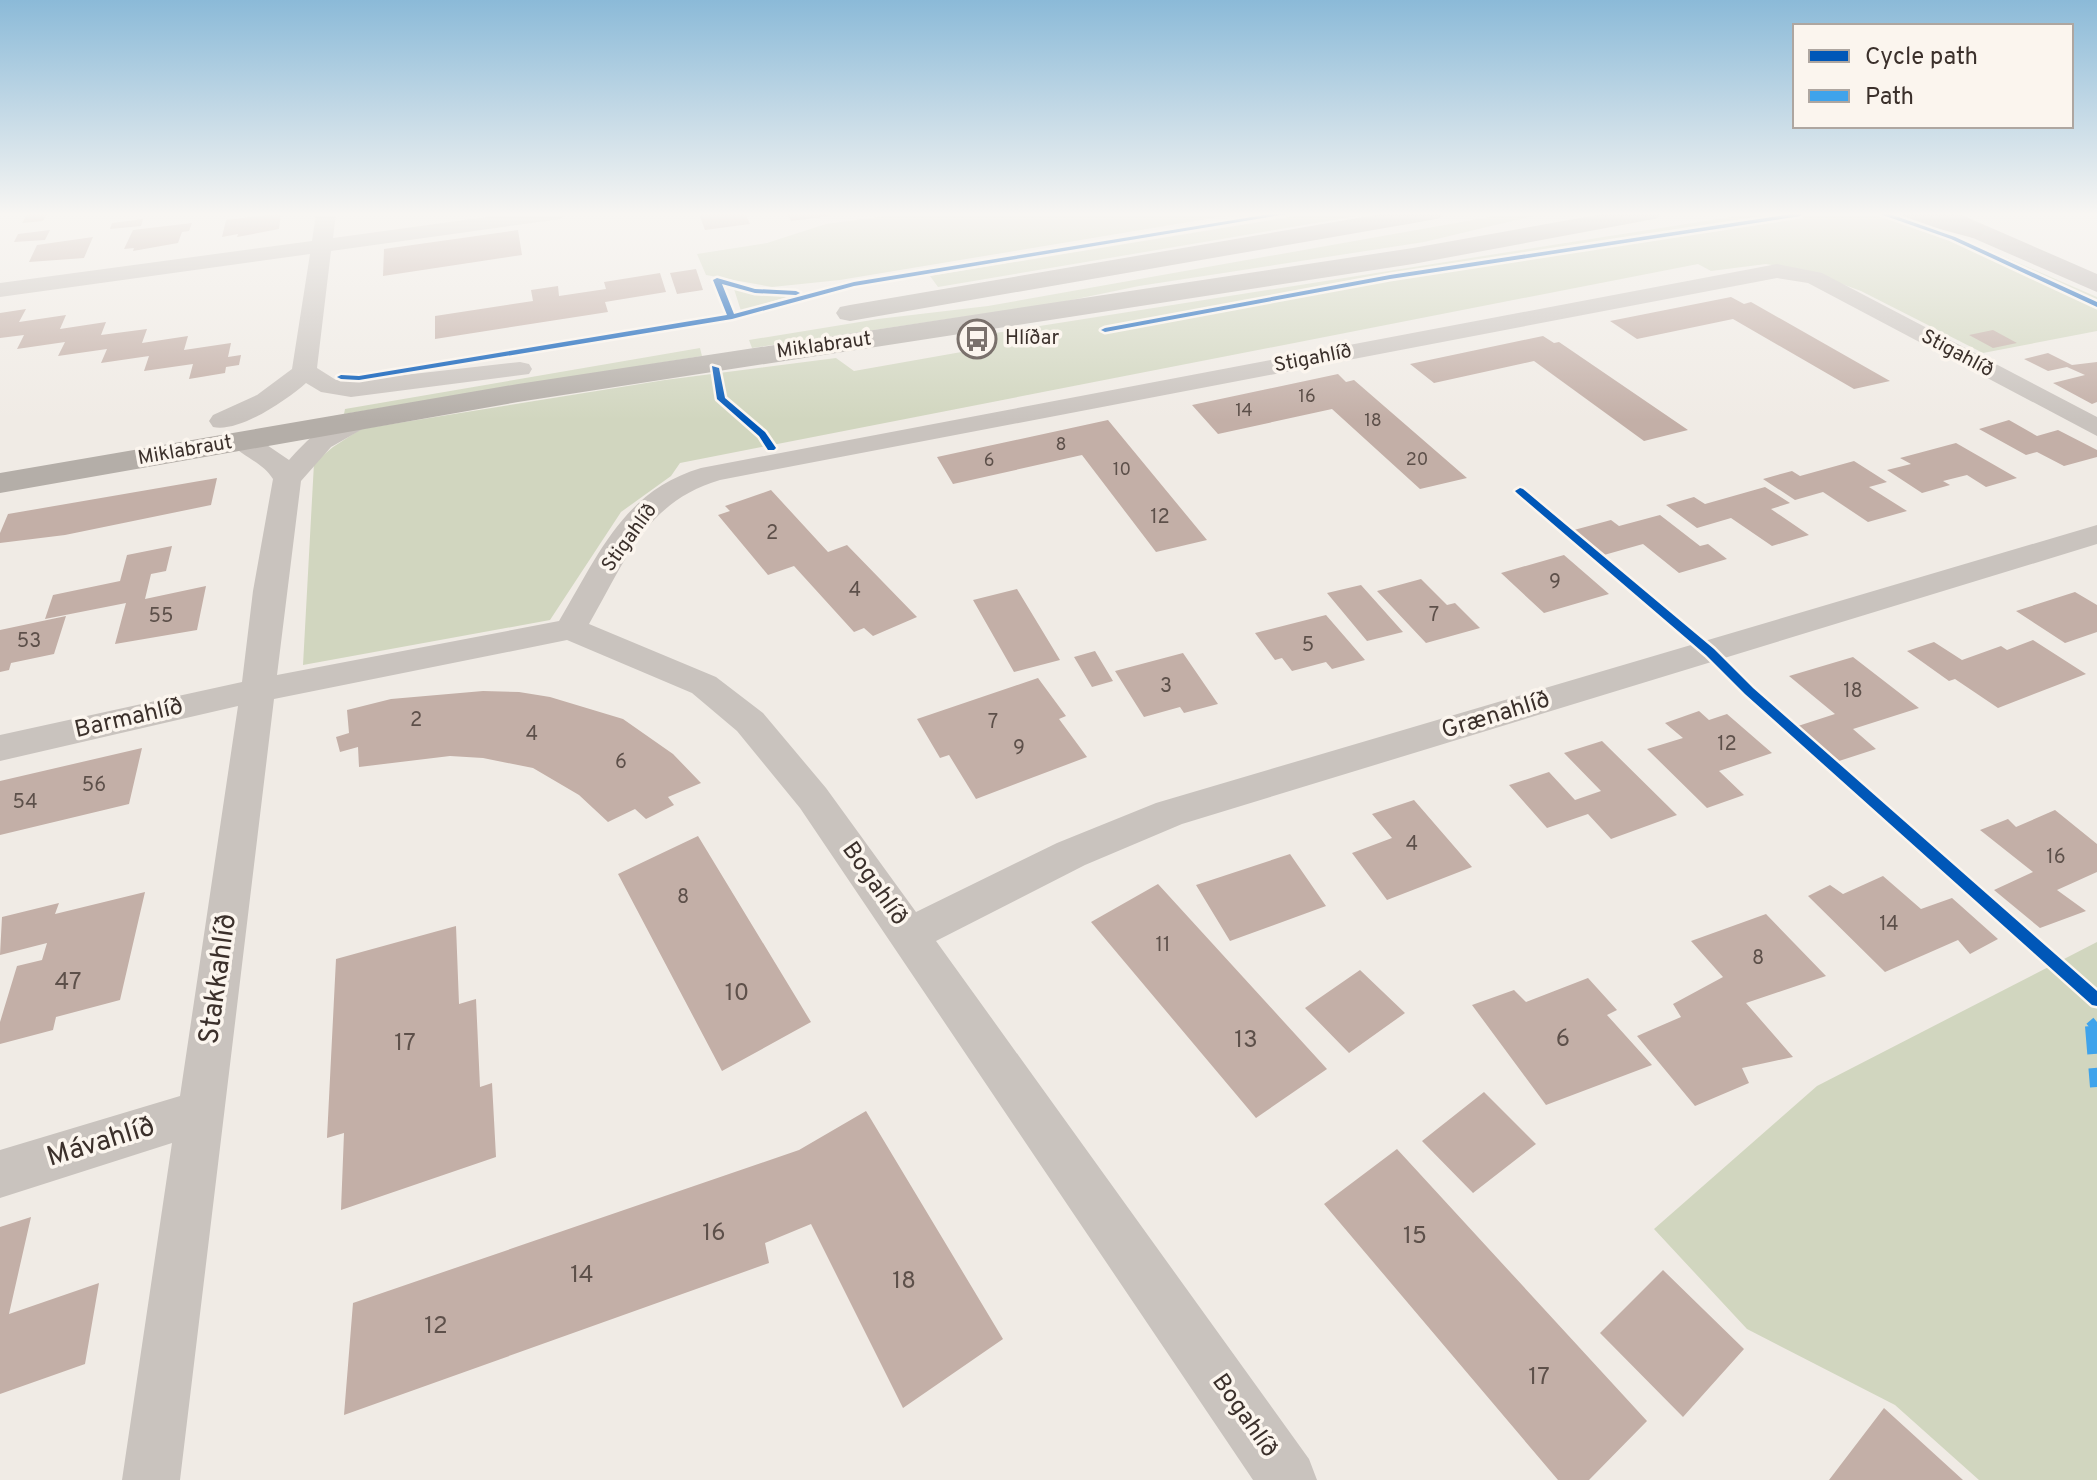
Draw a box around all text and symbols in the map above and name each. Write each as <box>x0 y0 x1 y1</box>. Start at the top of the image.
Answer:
legend <box>1793 24 2073 128</box>
text: Cycle path <box>1865 43 1978 73</box>
text: Path <box>1865 83 1914 113</box>
bus stop icon: Hlíðar <box>956 318 998 360</box>
street label: Stigahlíð <box>1916 324 1998 384</box>
street label: Miklabraut <box>775 326 873 366</box>
place label: Hlíðar <box>1005 326 1060 352</box>
street label: Stigahlíð <box>1272 339 1354 379</box>
house number: 16 <box>1298 386 1316 409</box>
house number: 14 <box>1235 400 1253 423</box>
house number: 18 <box>1364 410 1382 433</box>
street label: Miklabraut <box>136 430 234 472</box>
house number: 8 <box>1056 434 1067 457</box>
house number: 20 <box>1406 449 1428 472</box>
house number: 6 <box>984 450 994 473</box>
house number: 10 <box>1113 459 1131 482</box>
street label: Stigahlíð <box>596 499 664 577</box>
house number: 12 <box>1150 505 1170 531</box>
house number: 2 <box>766 521 778 547</box>
house number: 9 <box>1549 570 1561 596</box>
house number: 4 <box>849 578 861 604</box>
house number: 7 <box>1429 603 1439 629</box>
house number: 55 <box>149 604 173 630</box>
house number: 53 <box>17 629 41 655</box>
house number: 5 <box>1302 633 1314 659</box>
house number: 3 <box>1160 674 1172 700</box>
house number: 18 <box>1843 679 1863 705</box>
street label: Grænahlíð <box>1438 685 1554 747</box>
street label: Barmahlíð <box>72 692 186 746</box>
house number: 2 <box>410 708 422 734</box>
house number: 7 <box>988 710 998 736</box>
house number: 4 <box>526 722 538 748</box>
house number: 12 <box>1717 732 1737 758</box>
house number: 9 <box>1013 736 1025 762</box>
house number: 6 <box>615 750 627 776</box>
house number: 56 <box>82 773 106 799</box>
house number: 54 <box>12 790 38 816</box>
house number: 4 <box>1406 832 1418 858</box>
street label: Bogahlíð <box>834 836 914 932</box>
house number: 16 <box>2046 845 2066 871</box>
house number: 8 <box>677 885 689 911</box>
street label: Stakkahlíð <box>192 912 246 1046</box>
house number: 14 <box>1879 912 1899 938</box>
house number: 11 <box>1156 933 1170 959</box>
house number: 8 <box>1752 946 1764 972</box>
house number: 47 <box>54 968 82 998</box>
house number: 10 <box>725 979 749 1009</box>
house number: 6 <box>1556 1025 1570 1055</box>
house number: 13 <box>1234 1026 1258 1056</box>
house number: 17 <box>394 1029 416 1059</box>
street label: Mávahlíð <box>43 1110 159 1176</box>
house number: 16 <box>702 1219 726 1249</box>
house number: 15 <box>1403 1222 1427 1252</box>
house number: 14 <box>570 1261 594 1291</box>
house number: 18 <box>892 1267 916 1297</box>
house number: 12 <box>424 1312 448 1342</box>
house number: 17 <box>1528 1363 1550 1393</box>
street label: Bogahlíð <box>1204 1368 1284 1464</box>

